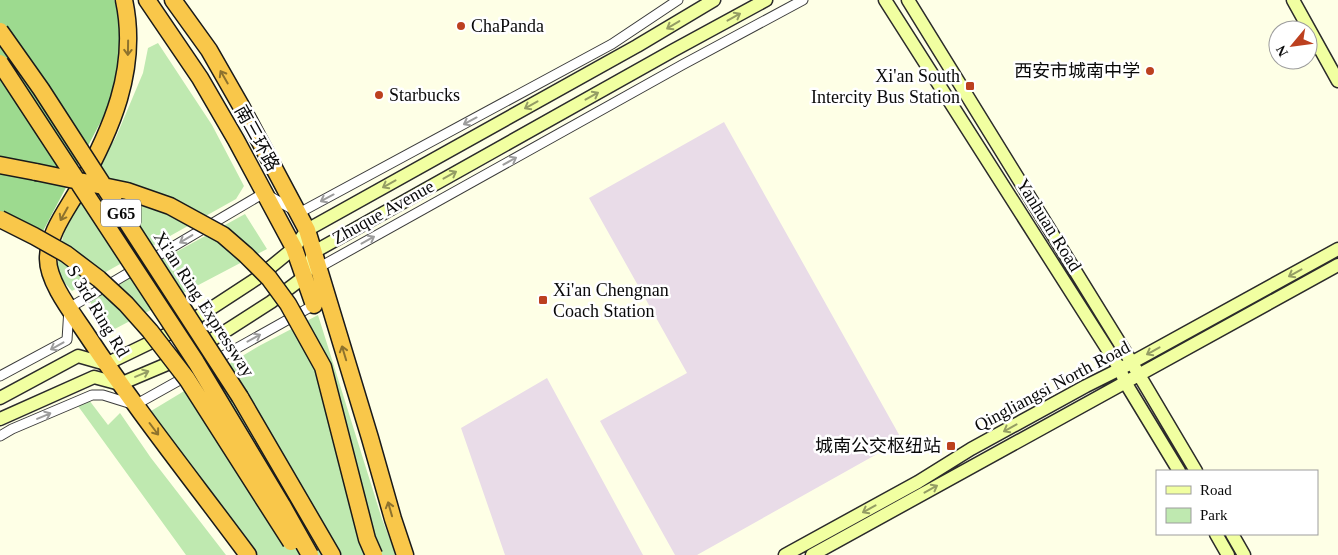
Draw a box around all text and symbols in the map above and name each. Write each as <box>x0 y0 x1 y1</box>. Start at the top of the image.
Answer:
one-way arrow <box>726 12 741 21</box>
place label: ChaPanda <box>471 16 544 36</box>
marker: ChaPanda <box>455 20 467 32</box>
one-way arrow <box>666 20 680 30</box>
north arrow <box>1268 20 1318 70</box>
one-way arrow <box>123 40 133 56</box>
text: N <box>1273 43 1291 59</box>
place label: 西安市城南中学 <box>1014 61 1140 81</box>
marker: 西安市城南中学 <box>1144 65 1156 77</box>
place label: Xi'an South Intercity Bus Station <box>811 66 960 107</box>
one-way arrow <box>219 70 229 85</box>
marker: Xi'an South Intercity Bus Station <box>964 80 976 92</box>
place label: Starbucks <box>389 85 460 105</box>
marker: Starbucks <box>373 89 385 101</box>
one-way arrow <box>584 91 599 100</box>
one-way arrow <box>524 100 539 110</box>
street label: 南三环路 <box>231 102 283 174</box>
one-way arrow <box>463 117 478 126</box>
one-way arrow <box>502 156 517 166</box>
one-way arrow <box>443 170 457 180</box>
street label: Yanhuan Road <box>1013 175 1085 275</box>
street label: Zhuque Avenue <box>329 176 437 248</box>
one-way arrow <box>382 179 397 189</box>
one-way arrow <box>320 194 335 204</box>
road number: G65 <box>101 200 141 227</box>
one-way arrow <box>59 207 69 222</box>
street label: Xi'an Ring Expressway <box>150 228 258 380</box>
one-way arrow <box>180 234 194 244</box>
one-way arrow <box>360 235 375 245</box>
street label: S 3rd Ring Rd <box>63 261 133 361</box>
one-way arrow <box>1289 268 1303 278</box>
place label: Xi'an Chengnan Coach Station <box>553 280 669 321</box>
marker: Xi'an Chengnan Coach Station <box>537 294 549 306</box>
one-way arrow <box>246 333 260 343</box>
street label: Qingliangsi North Road <box>971 337 1133 435</box>
one-way arrow <box>50 341 64 351</box>
one-way arrow <box>338 345 348 361</box>
one-way arrow <box>1146 347 1161 356</box>
one-way arrow <box>134 369 149 379</box>
one-way arrow <box>36 410 51 420</box>
one-way arrow <box>149 422 159 436</box>
one-way arrow <box>1003 424 1018 433</box>
place label: 城南公交枢纽站 <box>815 436 941 456</box>
marker: 城南公交枢纽站 <box>945 440 957 452</box>
legend <box>1156 470 1318 535</box>
text: Road <box>1200 482 1232 498</box>
one-way arrow <box>923 484 938 493</box>
one-way arrow <box>384 501 394 517</box>
one-way arrow <box>862 504 877 514</box>
text: Park <box>1200 507 1228 523</box>

